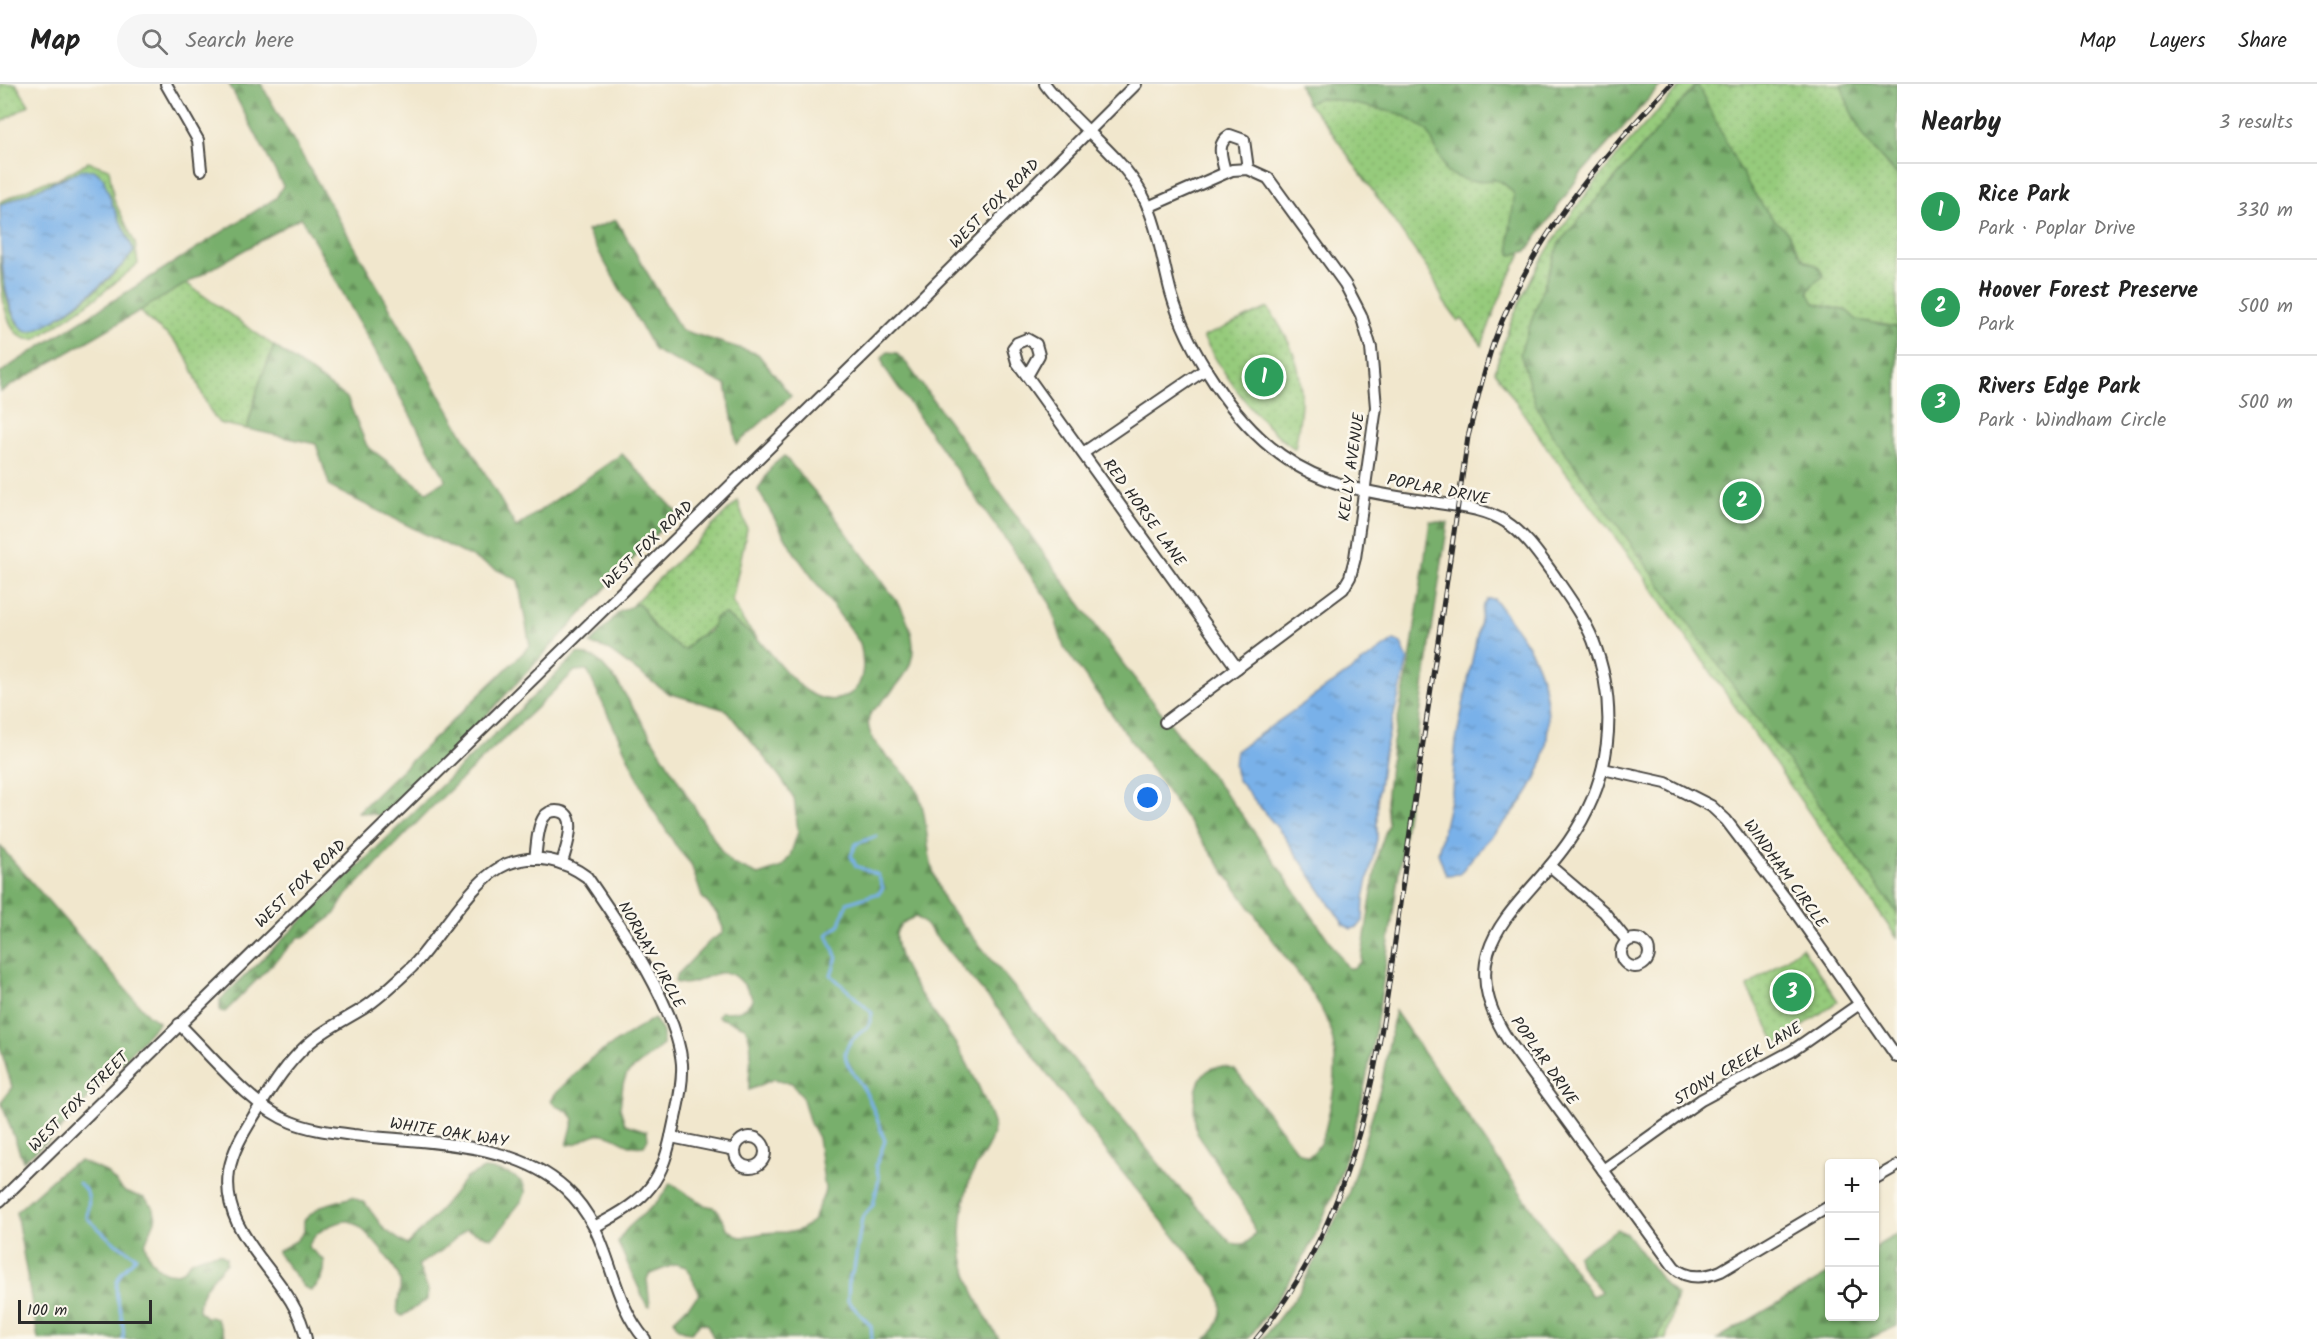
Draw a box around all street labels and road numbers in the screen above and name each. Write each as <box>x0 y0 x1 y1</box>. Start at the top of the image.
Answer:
street label: WEST FOX ROAD <box>944 153 1046 255</box>
street label: KELLY AVENUE <box>1332 411 1372 523</box>
street label: RED HORSE LANE <box>1096 454 1192 573</box>
street label: POPLAR DRIVE <box>1385 468 1492 512</box>
street label: WEST FOX ROAD <box>596 495 700 595</box>
street label: WINDHAM CIRCLE <box>1737 814 1834 934</box>
street label: WEST FOX ROAD <box>249 834 353 934</box>
street label: NORWAY CIRCLE <box>611 897 691 1014</box>
street label: POPLAR DRIVE <box>1504 1011 1584 1111</box>
street label: STONY CREEK LANE <box>1669 1015 1807 1112</box>
street label: WEST FOX STREET <box>23 1045 136 1158</box>
street label: WHITE OAK WAY <box>388 1111 511 1155</box>

